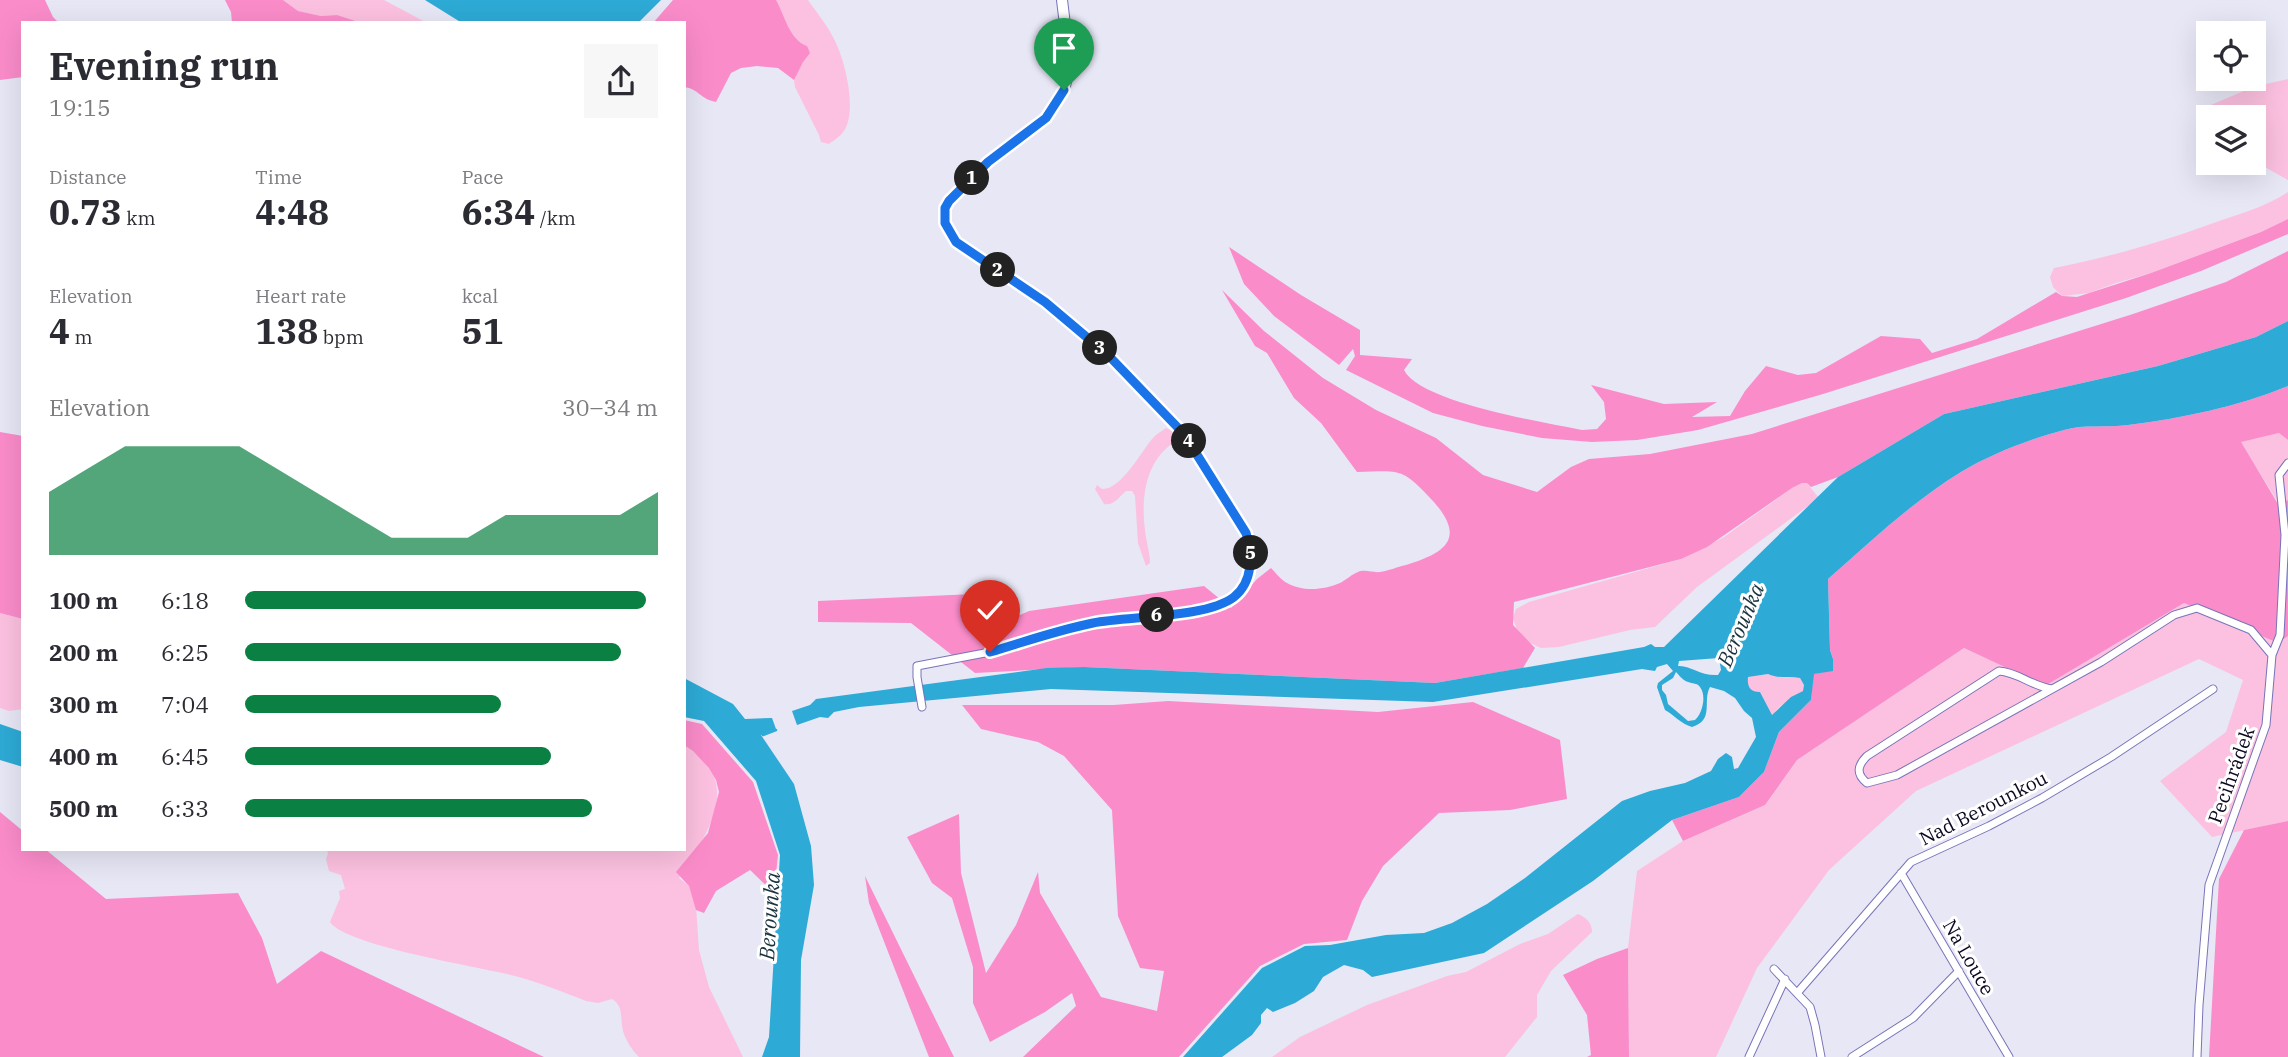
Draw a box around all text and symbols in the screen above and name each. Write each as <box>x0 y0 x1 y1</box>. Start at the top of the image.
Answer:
pin <box>1034 18 1094 90</box>
map controls <box>2196 21 2266 175</box>
button: locate <box>2196 21 2266 91</box>
icon: arrive <box>1045 29 1083 67</box>
text: Evening run <box>49 41 279 90</box>
button: share <box>584 44 658 118</box>
text: 19:15 <box>49 92 111 122</box>
button: layers <box>2196 105 2266 175</box>
pin: 1 <box>954 160 990 196</box>
text: Distance <box>49 165 127 189</box>
text: Time <box>255 165 302 189</box>
text: Pace <box>462 165 503 189</box>
text: 1 <box>966 165 977 189</box>
text: 0.73 <box>49 189 122 235</box>
text: 4:48 <box>255 189 329 235</box>
text: 6:34 <box>462 189 535 235</box>
text: km <box>122 206 156 230</box>
text: /km <box>535 206 576 230</box>
pin: 2 <box>981 252 1016 288</box>
text: 2 <box>992 257 1003 281</box>
text: Elevation <box>49 284 133 308</box>
text: Heart rate <box>255 284 346 308</box>
text: kcal <box>462 284 498 308</box>
text: 4 <box>49 308 70 354</box>
text: 138 <box>255 308 318 354</box>
text: 51 <box>462 308 504 354</box>
text: m <box>70 325 93 349</box>
text: bpm <box>318 325 364 349</box>
pin: 3 <box>1082 330 1118 366</box>
text: 3 <box>1094 335 1105 359</box>
text: Elevation <box>49 392 150 422</box>
text: 30–34 m <box>562 392 658 422</box>
pin: 4 <box>1172 424 1206 458</box>
text: 4 <box>1183 428 1194 452</box>
pin: 5 <box>1234 536 1268 570</box>
text: 5 <box>1245 540 1256 564</box>
water label: Berounka <box>1710 578 1770 672</box>
pin <box>960 580 1020 652</box>
text: 100 m <box>49 585 118 615</box>
text: 6:18 <box>161 585 209 615</box>
icon: check <box>971 591 1009 629</box>
pin: 6 <box>1140 598 1174 632</box>
text: 6 <box>1151 602 1162 626</box>
text: 200 m <box>49 637 118 667</box>
text: 6:25 <box>161 637 209 667</box>
text: 300 m <box>49 689 118 719</box>
text: 7:04 <box>161 689 209 719</box>
street label: Pecihrádek <box>2202 723 2260 827</box>
text: 400 m <box>49 741 118 771</box>
text: 6:45 <box>161 741 209 771</box>
street label: Nad Berounkou <box>1915 765 2051 851</box>
text: 500 m <box>49 793 118 823</box>
text: 6:33 <box>161 793 209 823</box>
water label: Berounka <box>752 870 786 962</box>
street label: Na Louce <box>1938 915 2000 999</box>

